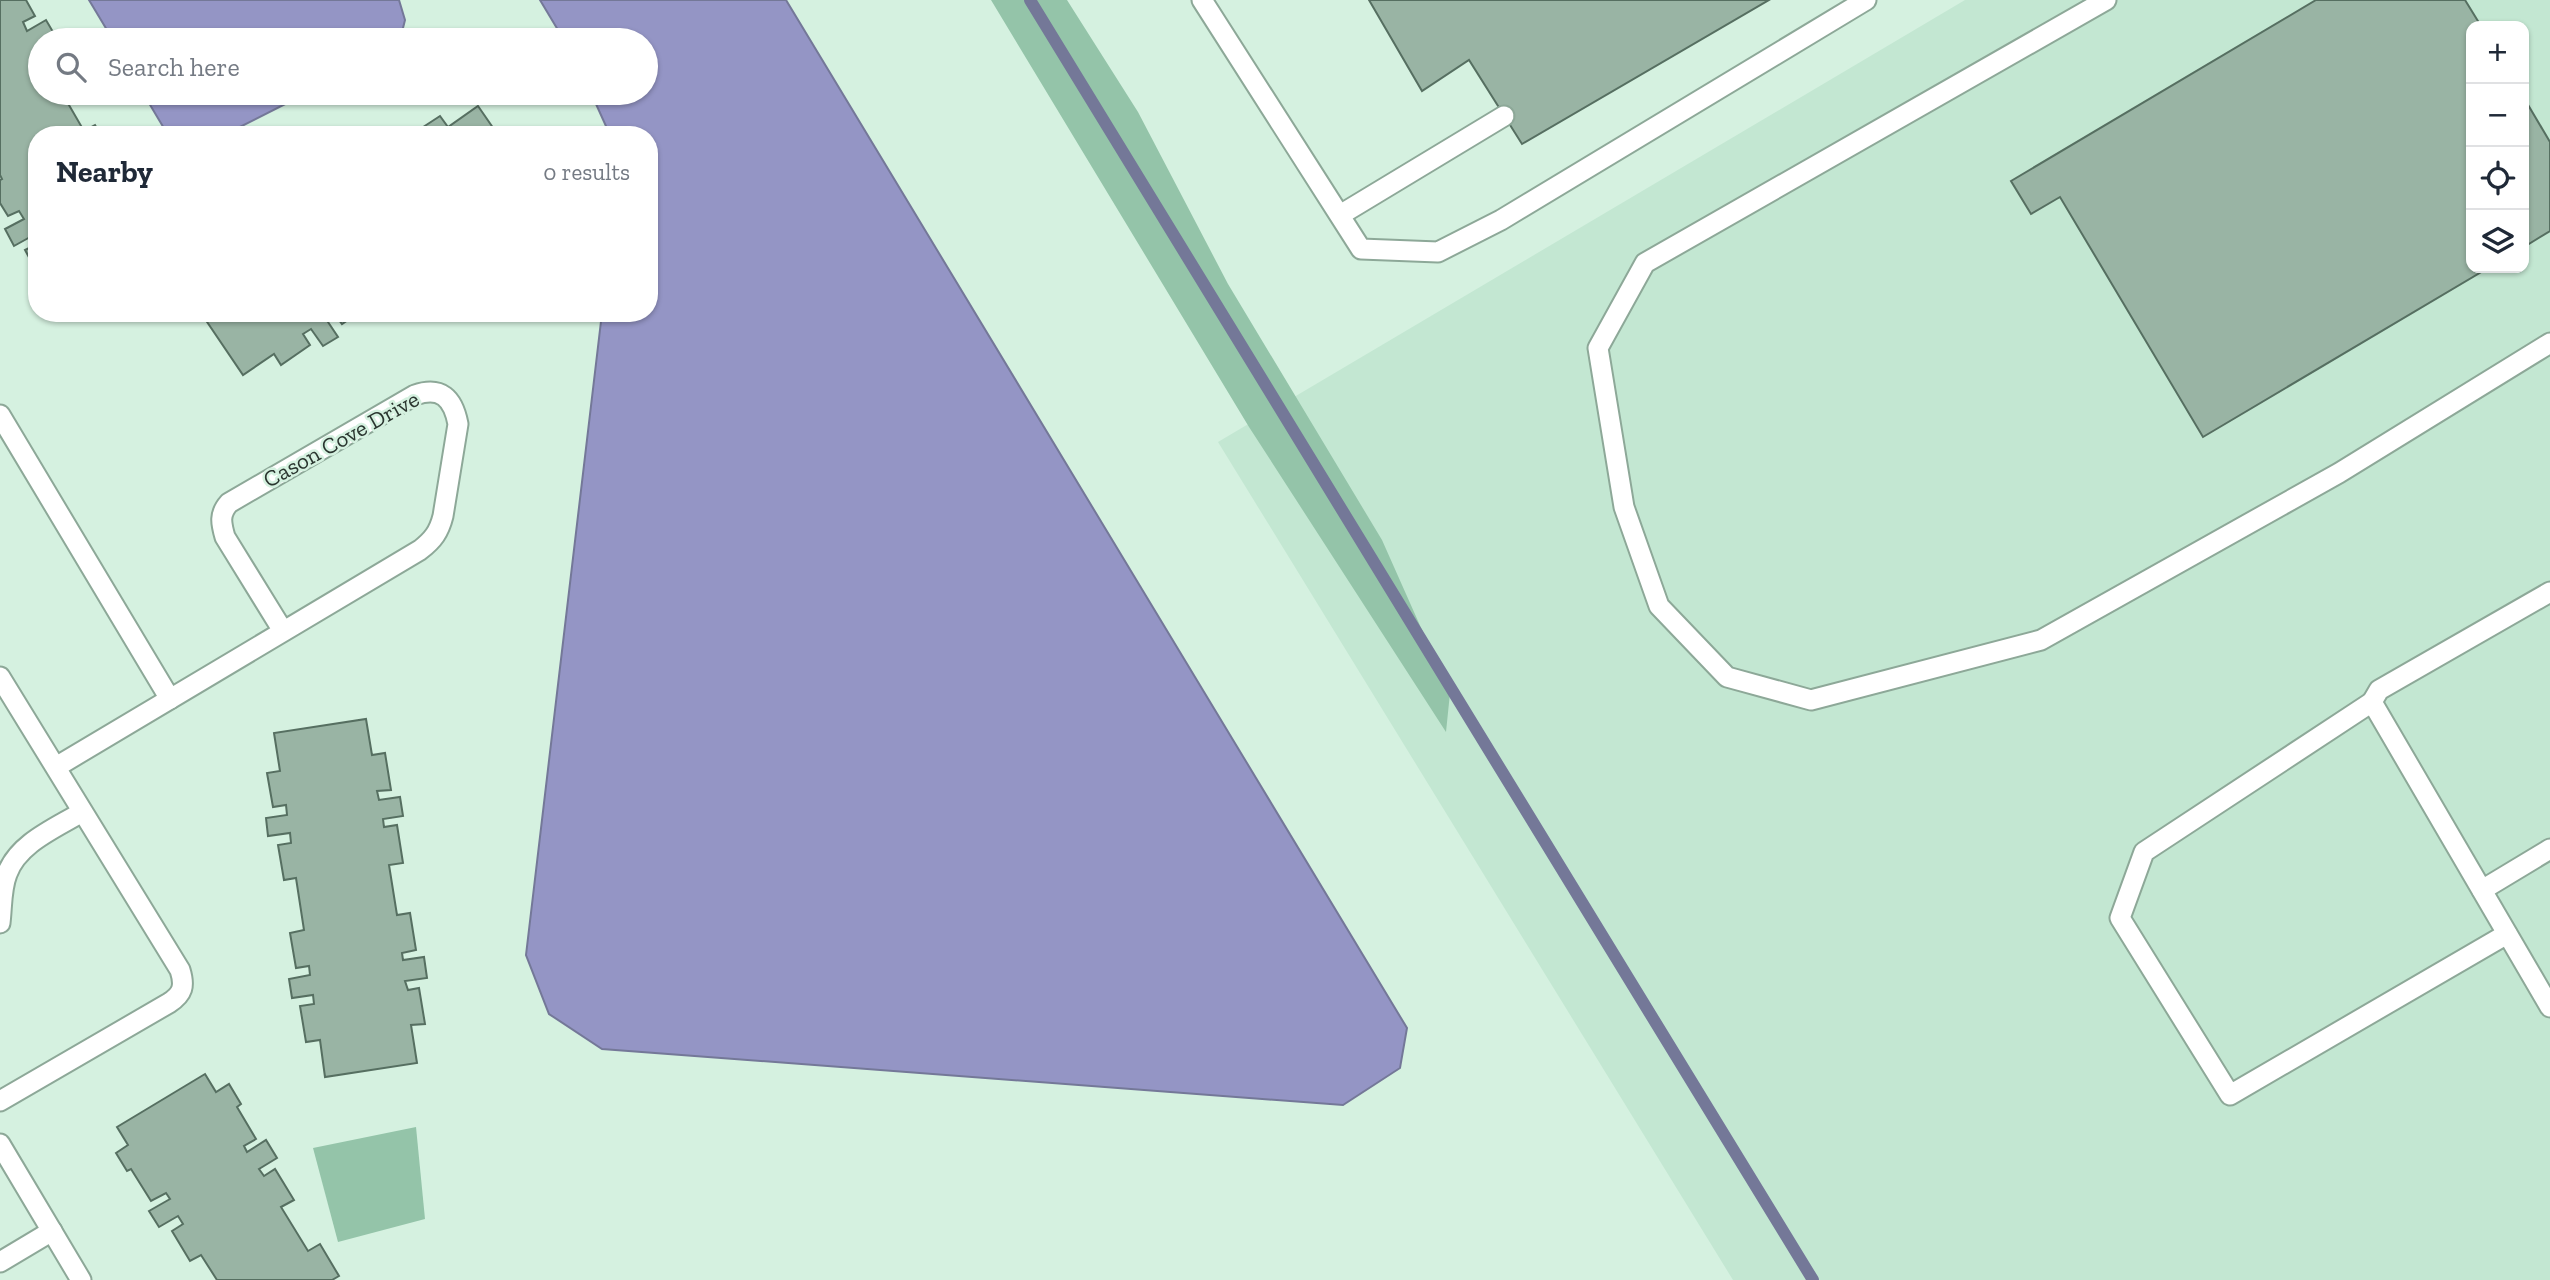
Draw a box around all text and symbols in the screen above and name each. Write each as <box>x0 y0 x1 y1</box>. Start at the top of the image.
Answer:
map controls <box>2466 21 2529 273</box>
button: + <box>2466 21 2529 84</box>
search box <box>28 28 658 105</box>
icon: search <box>52 48 90 86</box>
text: Search here <box>108 51 240 83</box>
button: − <box>2466 84 2529 147</box>
button: locate <box>2466 147 2529 210</box>
text: Nearby <box>56 154 153 190</box>
text: 0 results <box>543 158 630 186</box>
button: layers <box>2466 210 2529 273</box>
street label: Cason Cove Drive <box>258 385 424 493</box>

